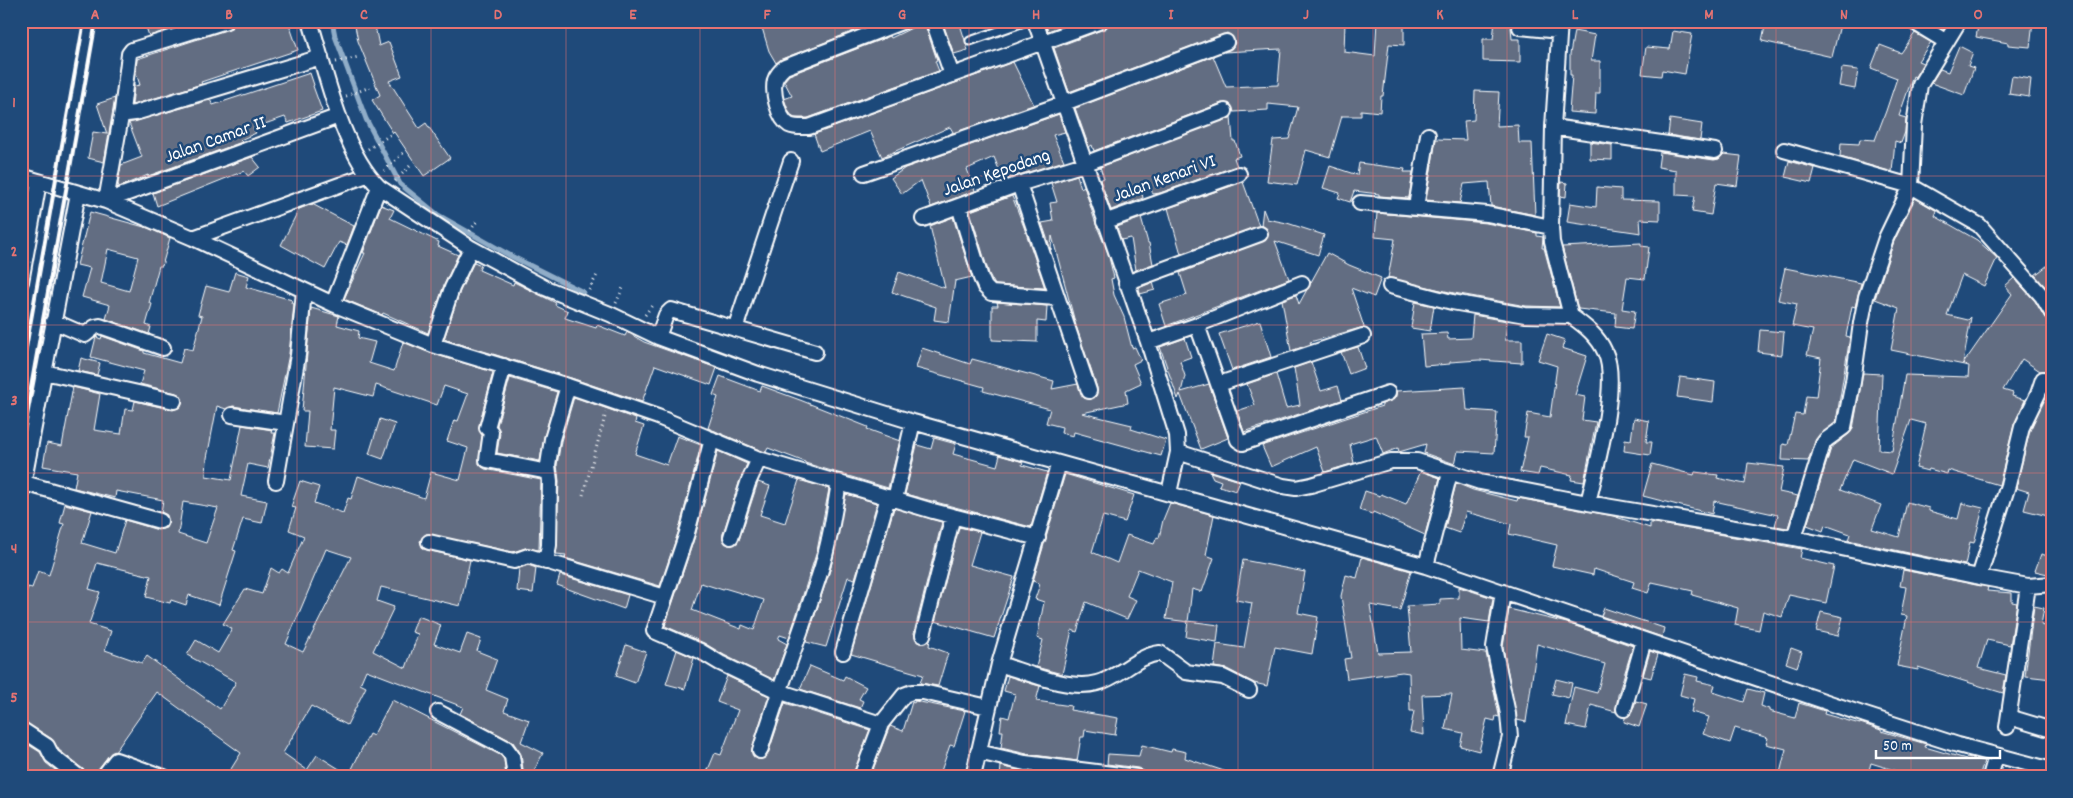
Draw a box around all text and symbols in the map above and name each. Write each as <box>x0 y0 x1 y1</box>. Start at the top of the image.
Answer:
text: A <box>91 4 100 27</box>
text: B <box>225 4 233 27</box>
text: C <box>360 4 368 27</box>
text: D <box>494 4 503 27</box>
text: E <box>629 4 637 27</box>
text: F <box>763 4 771 27</box>
text: G <box>898 4 906 27</box>
text: H <box>1032 4 1040 27</box>
text: I <box>1169 4 1175 27</box>
text: J <box>1303 4 1309 27</box>
text: K <box>1436 4 1444 27</box>
text: L <box>1572 4 1579 27</box>
text: M <box>1704 4 1714 27</box>
text: N <box>1840 4 1848 27</box>
text: O <box>1973 4 1983 27</box>
text: 1 <box>12 92 16 115</box>
street label: Jalan Camar II <box>162 110 270 172</box>
street label: Jalan Kepodang <box>940 143 1054 205</box>
street label: Jalan Kenari VI <box>1110 149 1220 211</box>
text: 2 <box>11 241 18 264</box>
text: 3 <box>10 390 18 413</box>
text: 4 <box>11 538 17 561</box>
text: 5 <box>10 687 18 710</box>
scale bar <box>1876 728 1999 760</box>
text: 50 m <box>1883 736 1912 758</box>

